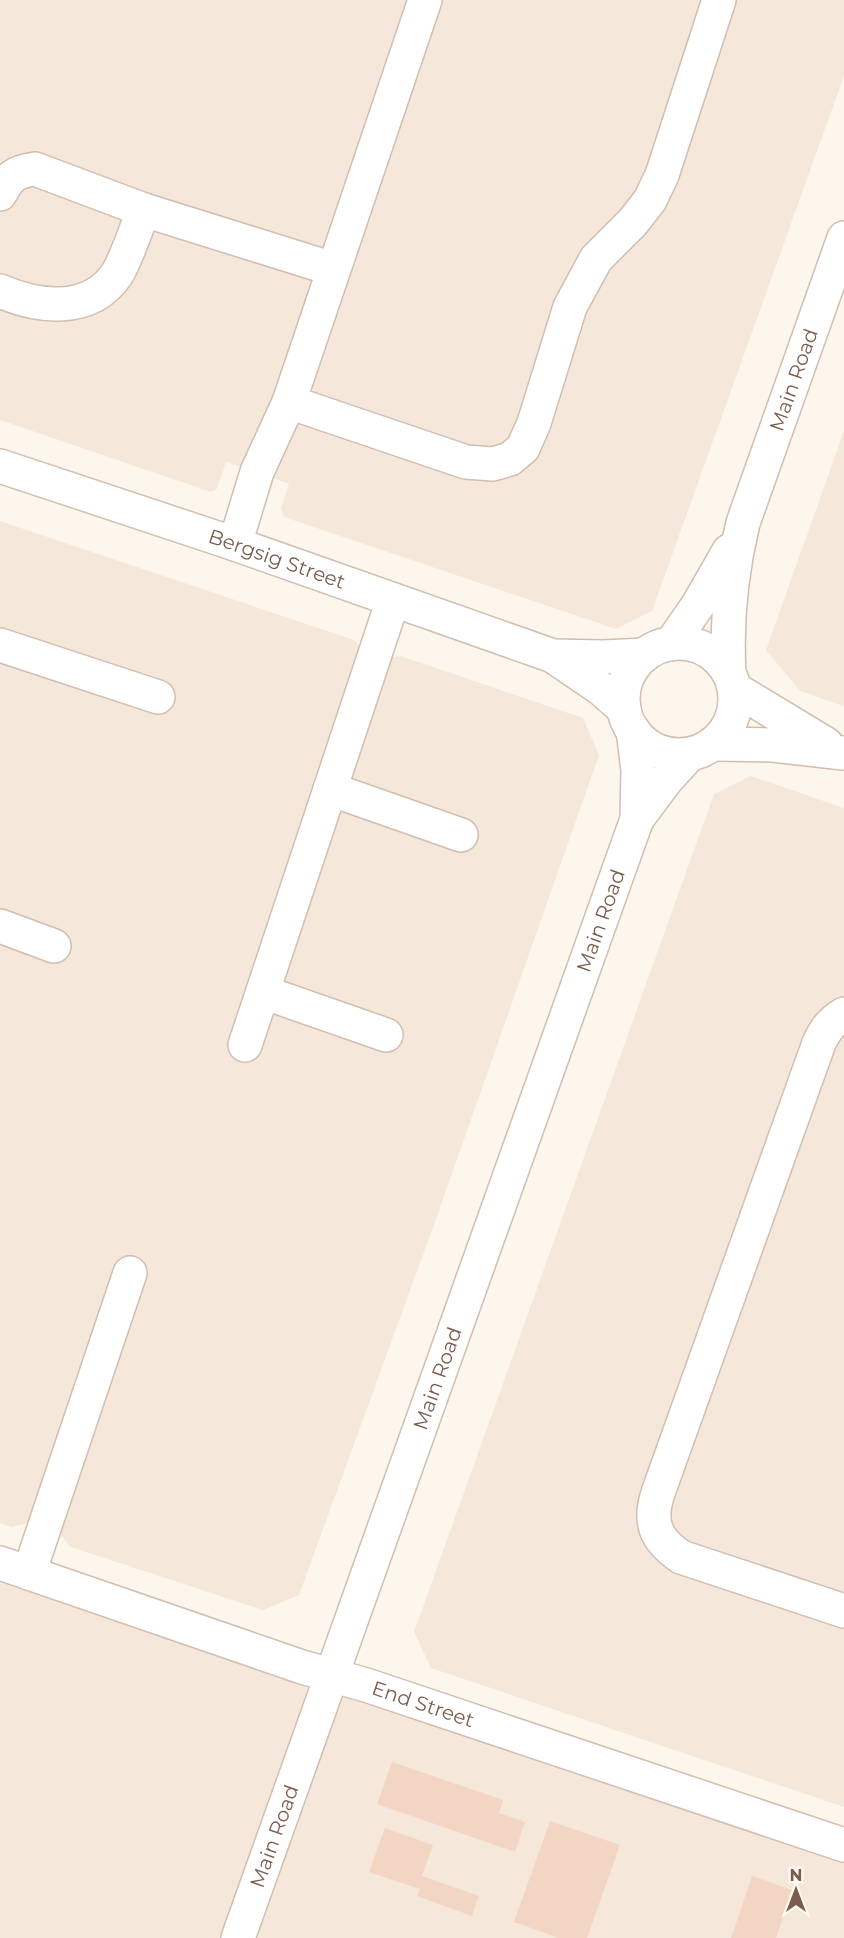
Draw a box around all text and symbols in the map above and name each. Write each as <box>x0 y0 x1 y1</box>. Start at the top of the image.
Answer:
street label: Main Road <box>764 325 823 435</box>
street label: Bergsig Street <box>205 524 348 594</box>
street label: Main Road <box>571 866 630 975</box>
street label: Main Road <box>408 1324 467 1433</box>
street label: End Street <box>369 1676 477 1732</box>
street label: Main Road <box>245 1782 304 1891</box>
north arrow <box>766 1860 826 1920</box>
text: N <box>790 1866 802 1885</box>

